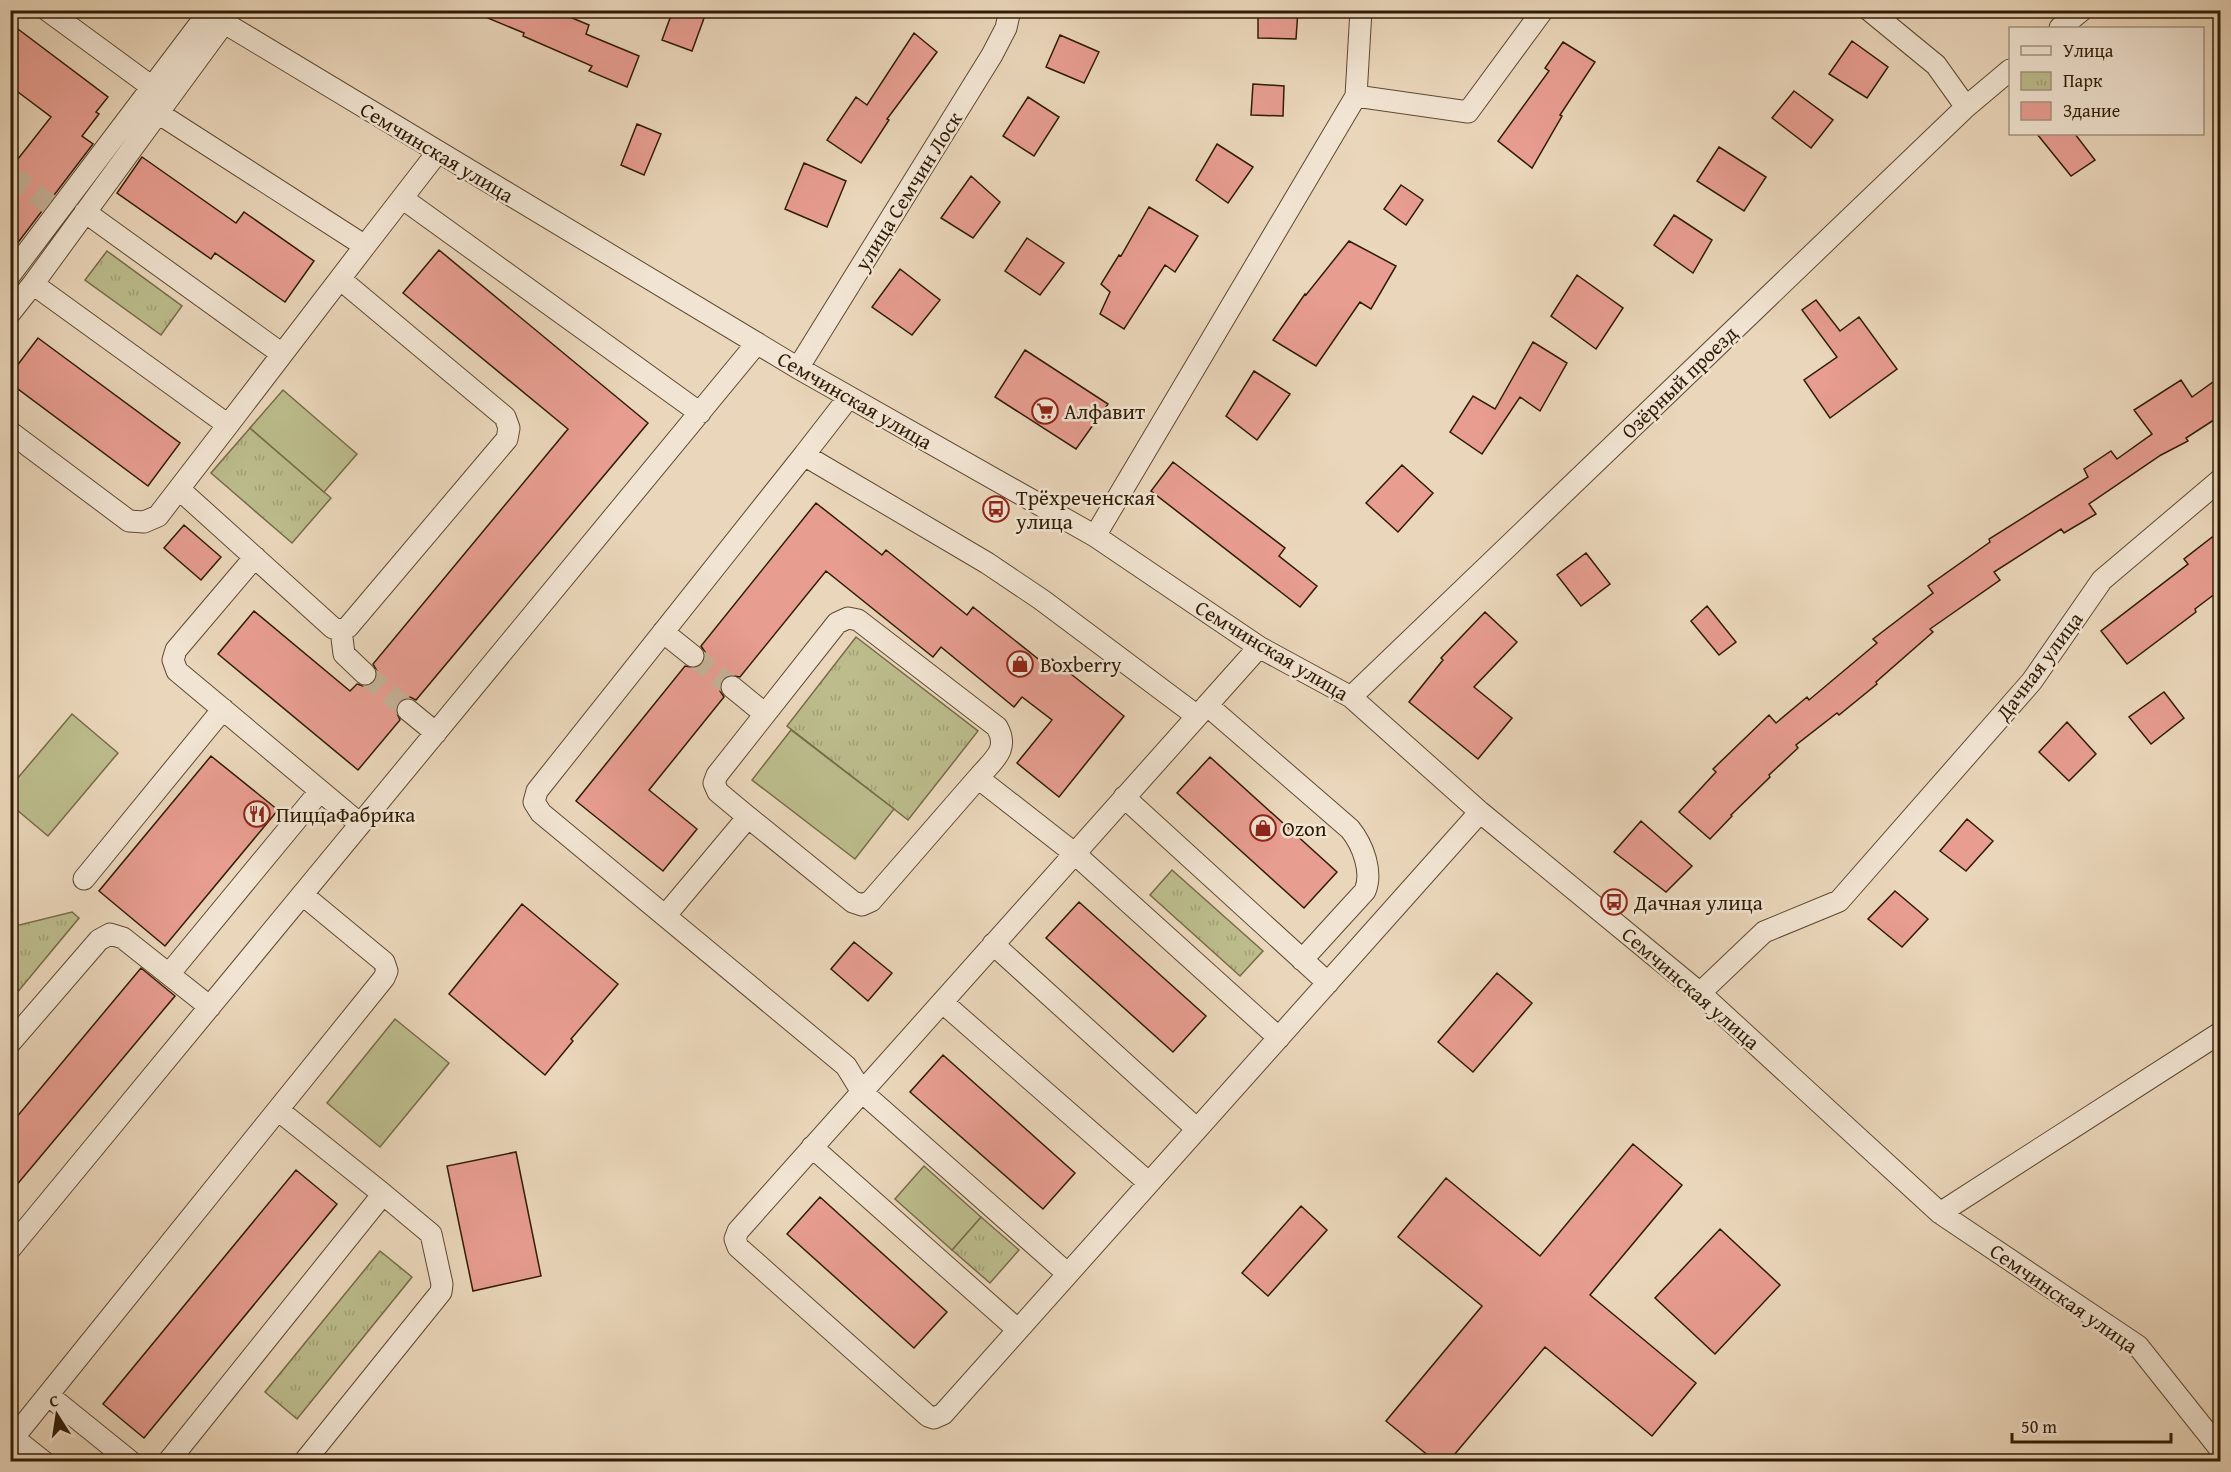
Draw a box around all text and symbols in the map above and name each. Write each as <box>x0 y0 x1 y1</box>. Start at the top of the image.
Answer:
legend <box>2009 27 2204 135</box>
text: Улица <box>2063 37 2114 64</box>
text: Парк <box>2063 67 2103 94</box>
street label: Семчинская улица <box>354 94 520 210</box>
text: Здание <box>2063 97 2120 124</box>
street label: улица Семчин Лоск <box>846 105 969 277</box>
street label: Озёрный проезд <box>1614 318 1745 446</box>
street label: Семчинская улица <box>772 343 938 457</box>
supermarket icon: Алфавит <box>1030 396 1060 426</box>
place label: Алфавит <box>1064 396 1145 427</box>
place label: Трёхреченская улица <box>1015 482 1155 537</box>
bus stop icon: Трёхреченская улица <box>981 494 1011 524</box>
street label: Семчинская улица <box>1189 592 1355 708</box>
street label: Дачная улица <box>1987 605 2090 728</box>
shop icon: Boxberry <box>1005 649 1035 679</box>
place label: Boxberry <box>1040 649 1122 680</box>
restaurant icon: ПиццаФабрика <box>242 799 272 829</box>
place label: ПиццаФабрика <box>276 799 415 830</box>
shop icon: Ozon <box>1248 813 1278 843</box>
place label: Ozon <box>1282 813 1327 844</box>
bus stop icon: Дачная улица <box>1599 887 1629 917</box>
place label: Дачная улица <box>1633 887 1763 918</box>
street label: Семчинская улица <box>1615 919 1767 1057</box>
street label: Семчинская улица <box>1984 1235 2144 1361</box>
north arrow <box>27 1385 87 1445</box>
text: С <box>47 1388 61 1413</box>
scale bar <box>2012 1406 2171 1444</box>
text: 50 m <box>2021 1413 2057 1440</box>

